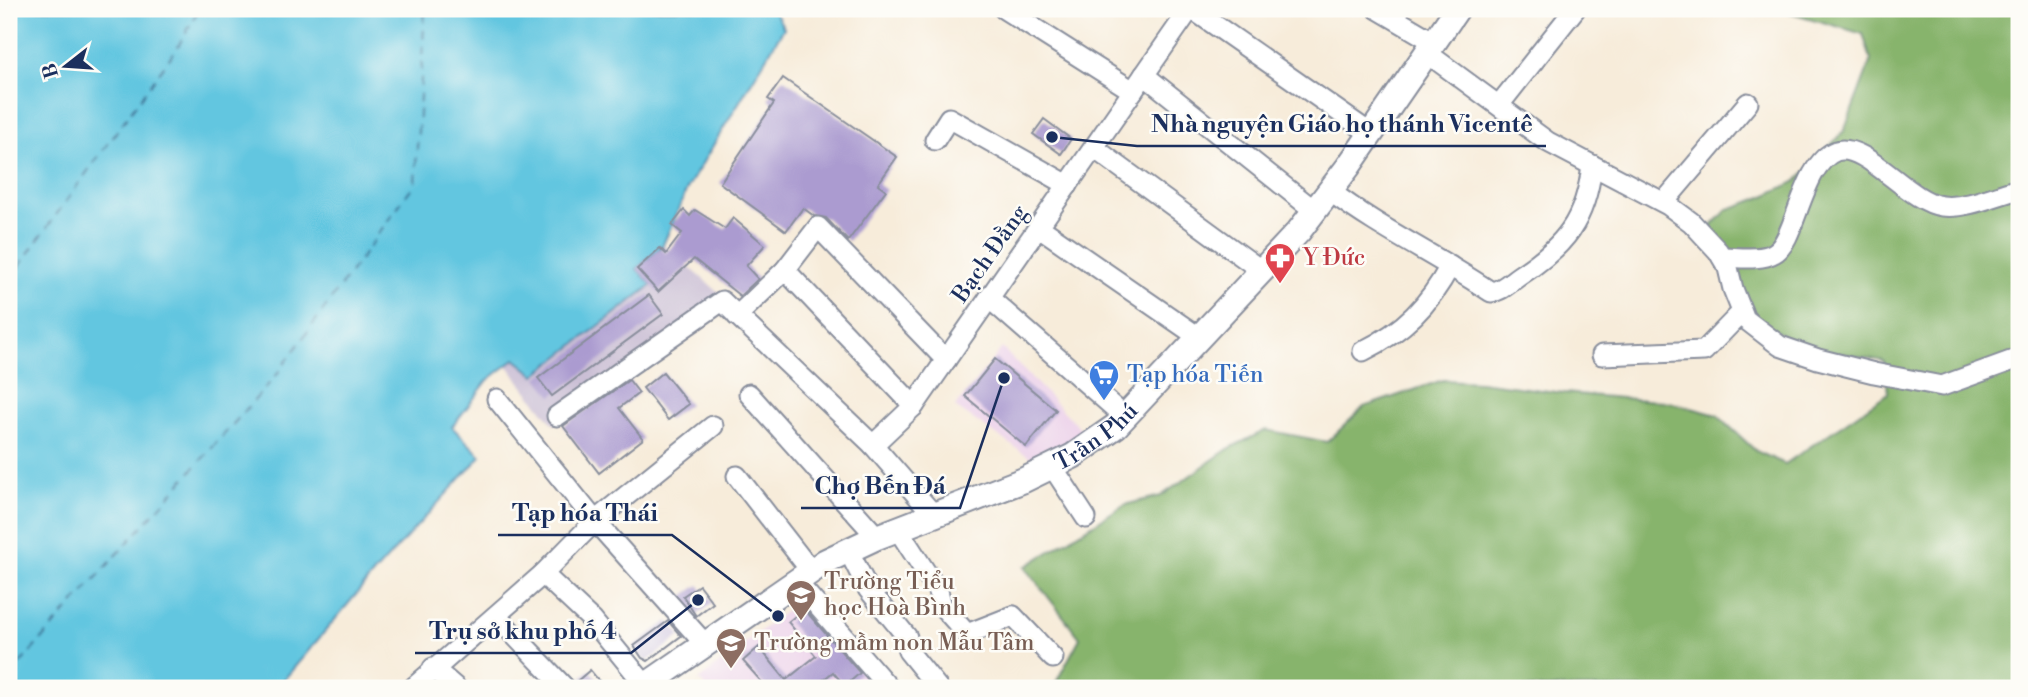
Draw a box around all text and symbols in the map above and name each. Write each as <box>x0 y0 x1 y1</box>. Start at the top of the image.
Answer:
north arrow <box>32 32 102 102</box>
text: B <box>37 60 64 81</box>
callout: Nhà nguyện Giáo họ thánh Vicentê <box>1137 101 1546 146</box>
text: Nhà nguyện Giáo họ thánh Vicentê <box>1151 110 1533 140</box>
street label: Bạch Đằng <box>946 200 1034 309</box>
pharmacy icon: Y Đức <box>1263 241 1297 285</box>
place label: Y Đức <box>1302 244 1365 272</box>
supermarket icon: Tạp hóa Tiến <box>1087 358 1121 402</box>
place label: Tạp hóa Tiến <box>1127 361 1264 389</box>
street label: Trần Phú <box>1050 397 1144 477</box>
callout: Chợ Bến Đá <box>801 463 960 508</box>
text: Chợ Bến Đá <box>814 472 947 502</box>
callout: Tạp hóa Thái <box>498 490 672 535</box>
text: Tạp hóa Thái <box>512 499 658 529</box>
place label: Trường Tiểu học Hoà Bình <box>824 568 966 622</box>
school or university icon: Trường Tiểu học Hoà Bình <box>784 578 818 622</box>
callout: Trụ sở khu phố 4 <box>415 608 631 653</box>
text: Trụ sở khu phố 4 <box>429 617 617 647</box>
school or university icon: Trường mầm non Mẫu Tâm <box>714 626 748 670</box>
place label: Trường mầm non Mẫu Tâm <box>754 629 1034 657</box>

